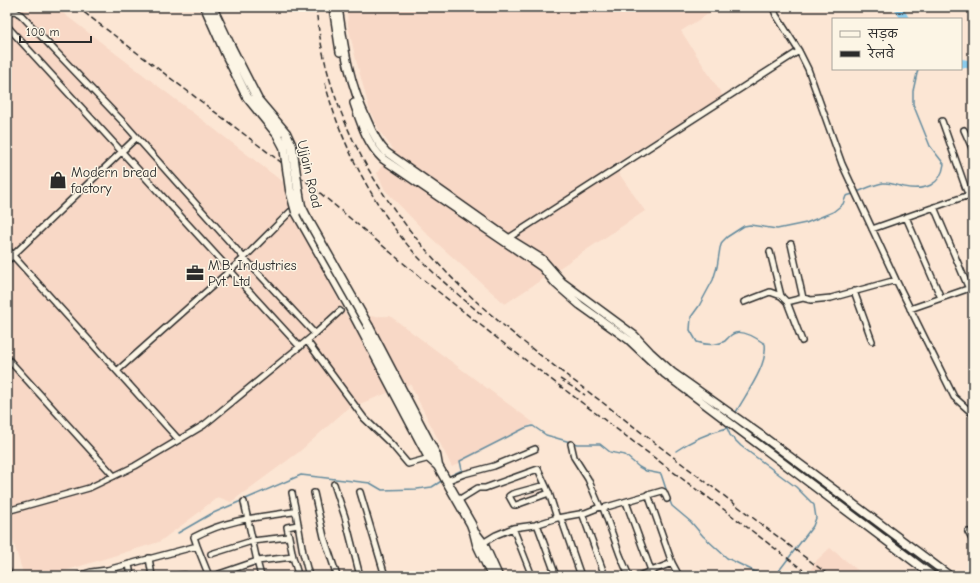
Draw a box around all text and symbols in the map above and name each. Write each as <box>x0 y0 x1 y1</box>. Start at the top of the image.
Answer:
scale bar <box>20 18 91 44</box>
legend <box>832 18 962 70</box>
text: 100 m <box>26 25 59 39</box>
text: सड़क <box>867 27 899 42</box>
text: रेलवे <box>866 43 895 61</box>
street label: Ujjain Road <box>293 138 326 210</box>
place label: Modern bread factory <box>70 164 157 197</box>
shop icon: Modern bread factory <box>48 170 68 190</box>
place label: M.B. Industries Pvt. Ltd <box>208 257 297 290</box>
office icon: M.B. Industries Pvt. Ltd <box>185 263 205 283</box>

